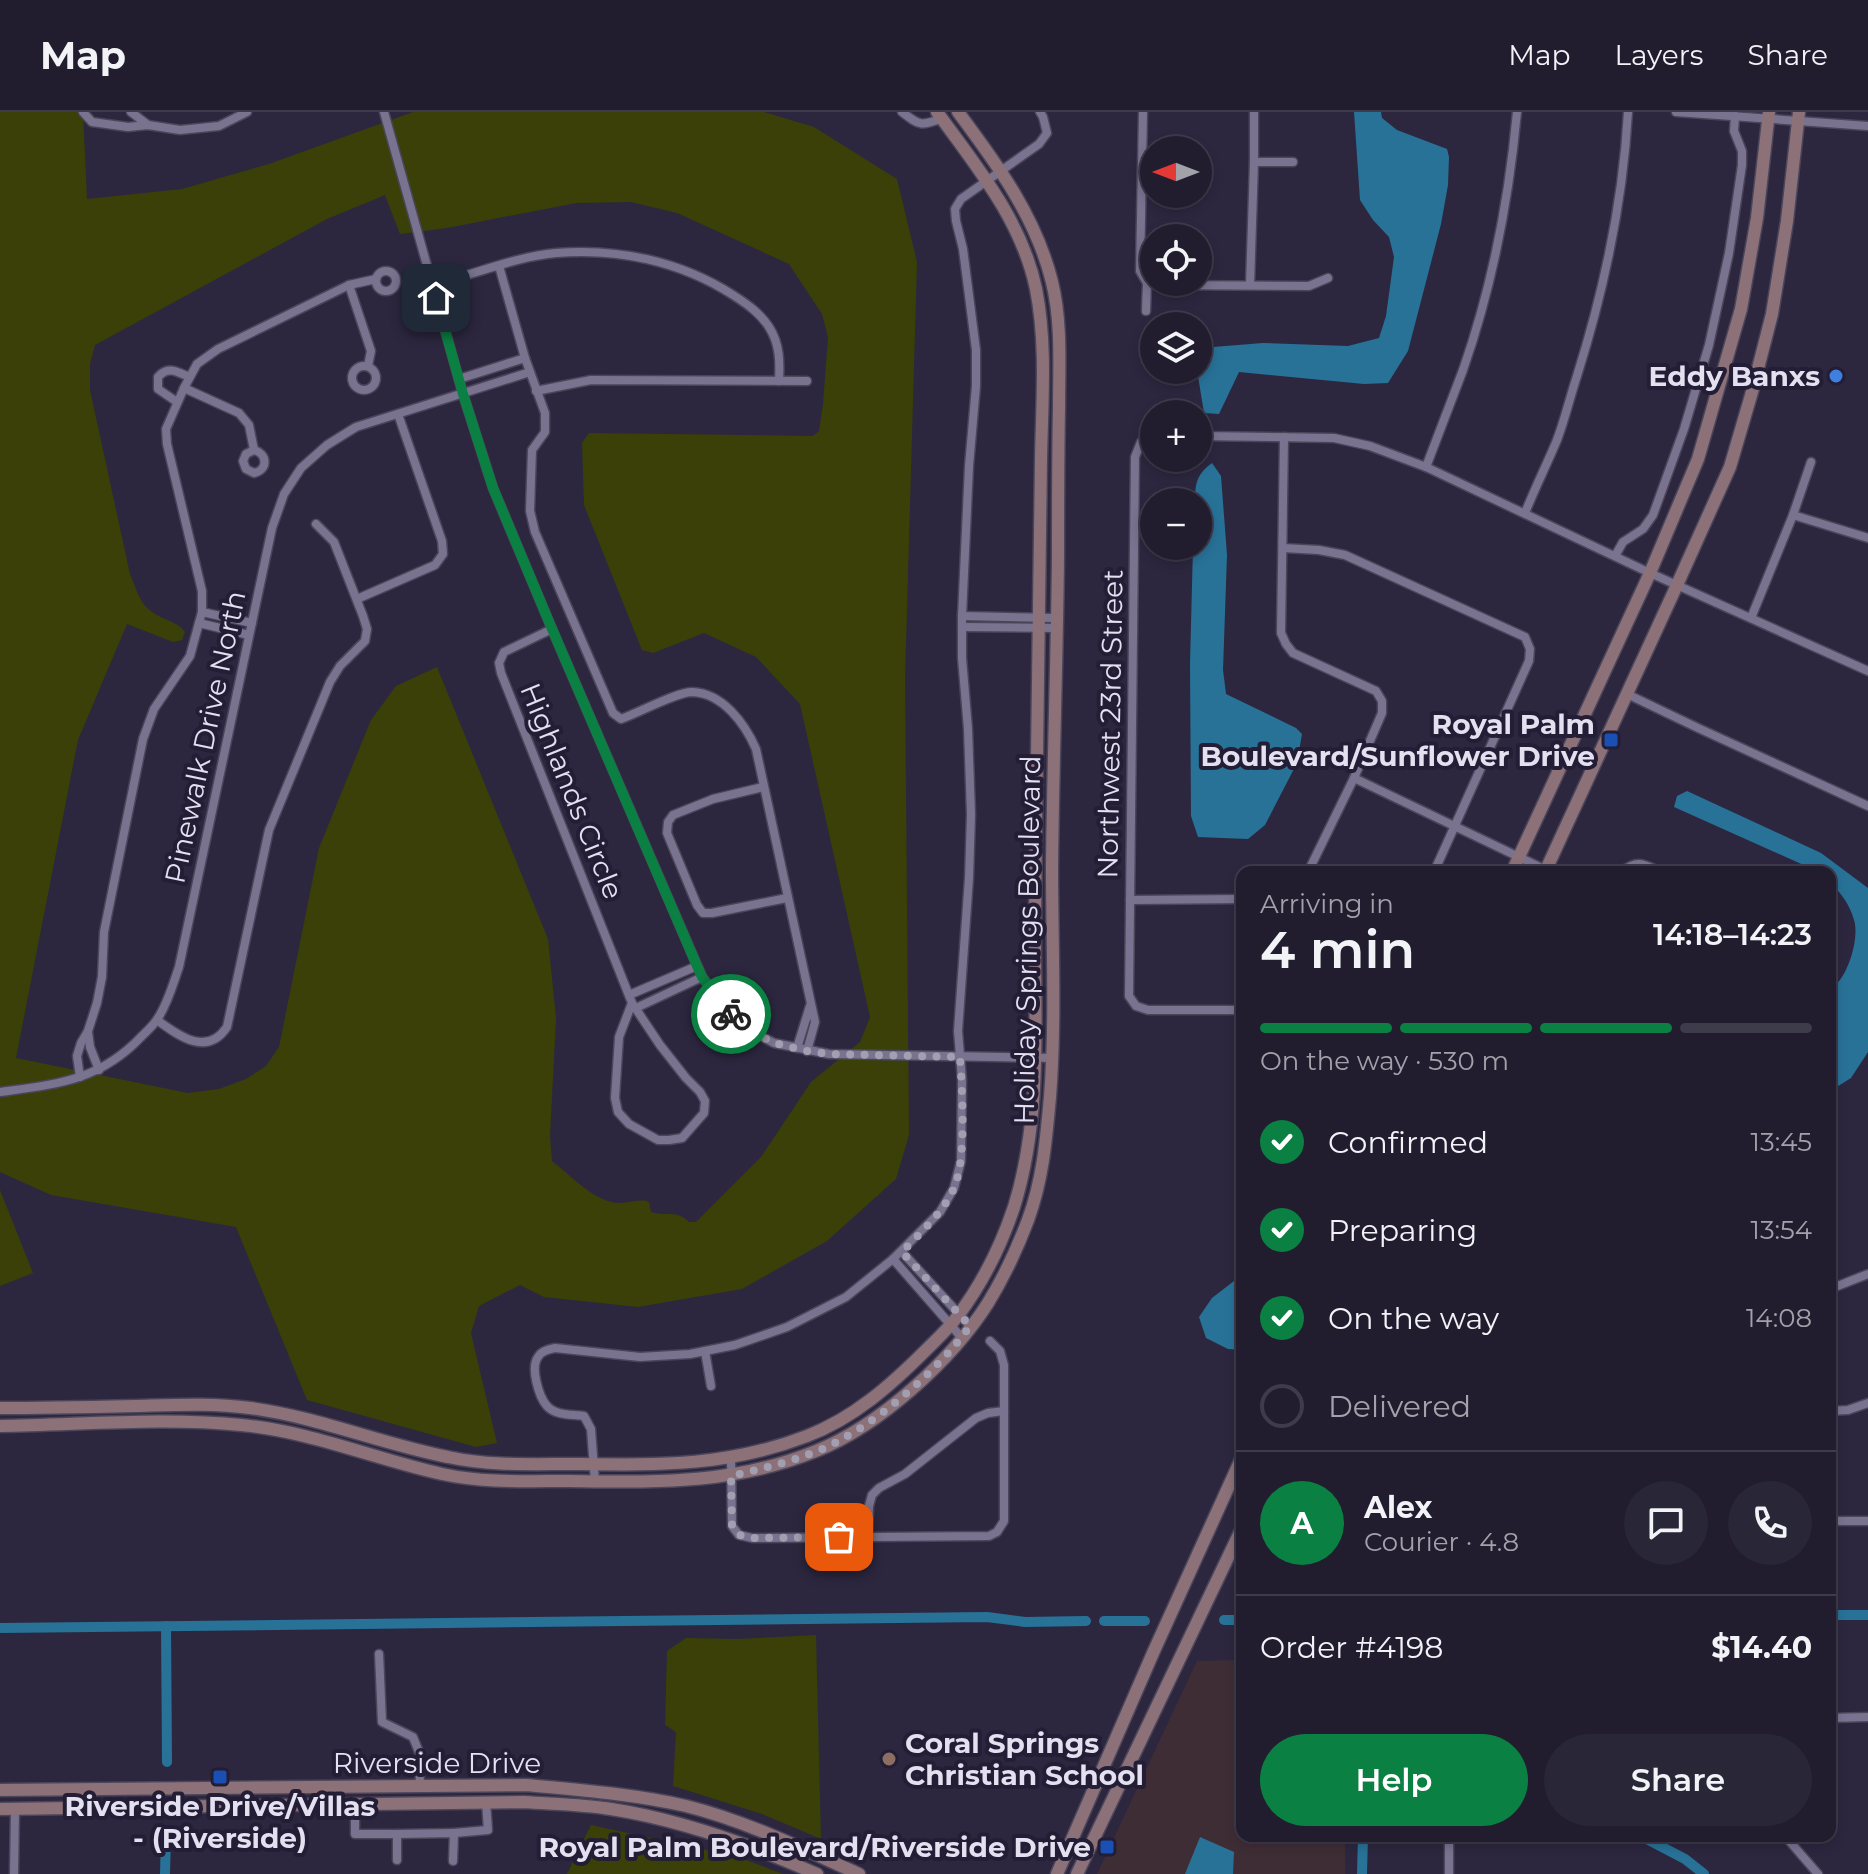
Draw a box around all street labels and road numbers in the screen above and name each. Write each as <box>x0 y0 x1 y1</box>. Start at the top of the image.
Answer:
street label: Northwest 23rd Street <box>1090 569 1130 879</box>
street label: Pinewalk Drive North <box>157 588 253 886</box>
street label: Highlands Circle <box>513 678 631 904</box>
street label: Holiday Springs Boulevard <box>1007 755 1047 1125</box>
street label: Riverside Drive <box>333 1746 541 1780</box>

